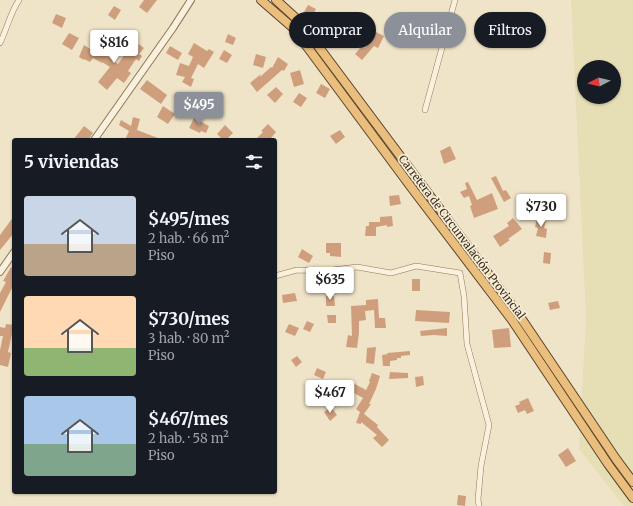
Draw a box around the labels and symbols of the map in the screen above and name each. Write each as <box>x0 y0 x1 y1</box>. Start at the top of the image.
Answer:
pin: $816 <box>90 30 138 64</box>
north arrow <box>577 60 621 104</box>
pin: $495 <box>175 92 223 126</box>
street label: Carretera de Circunvalación Provincial <box>396 152 529 322</box>
pin: $730 <box>517 194 565 228</box>
pin: $635 <box>306 267 354 301</box>
pin: $467 <box>306 380 354 414</box>

